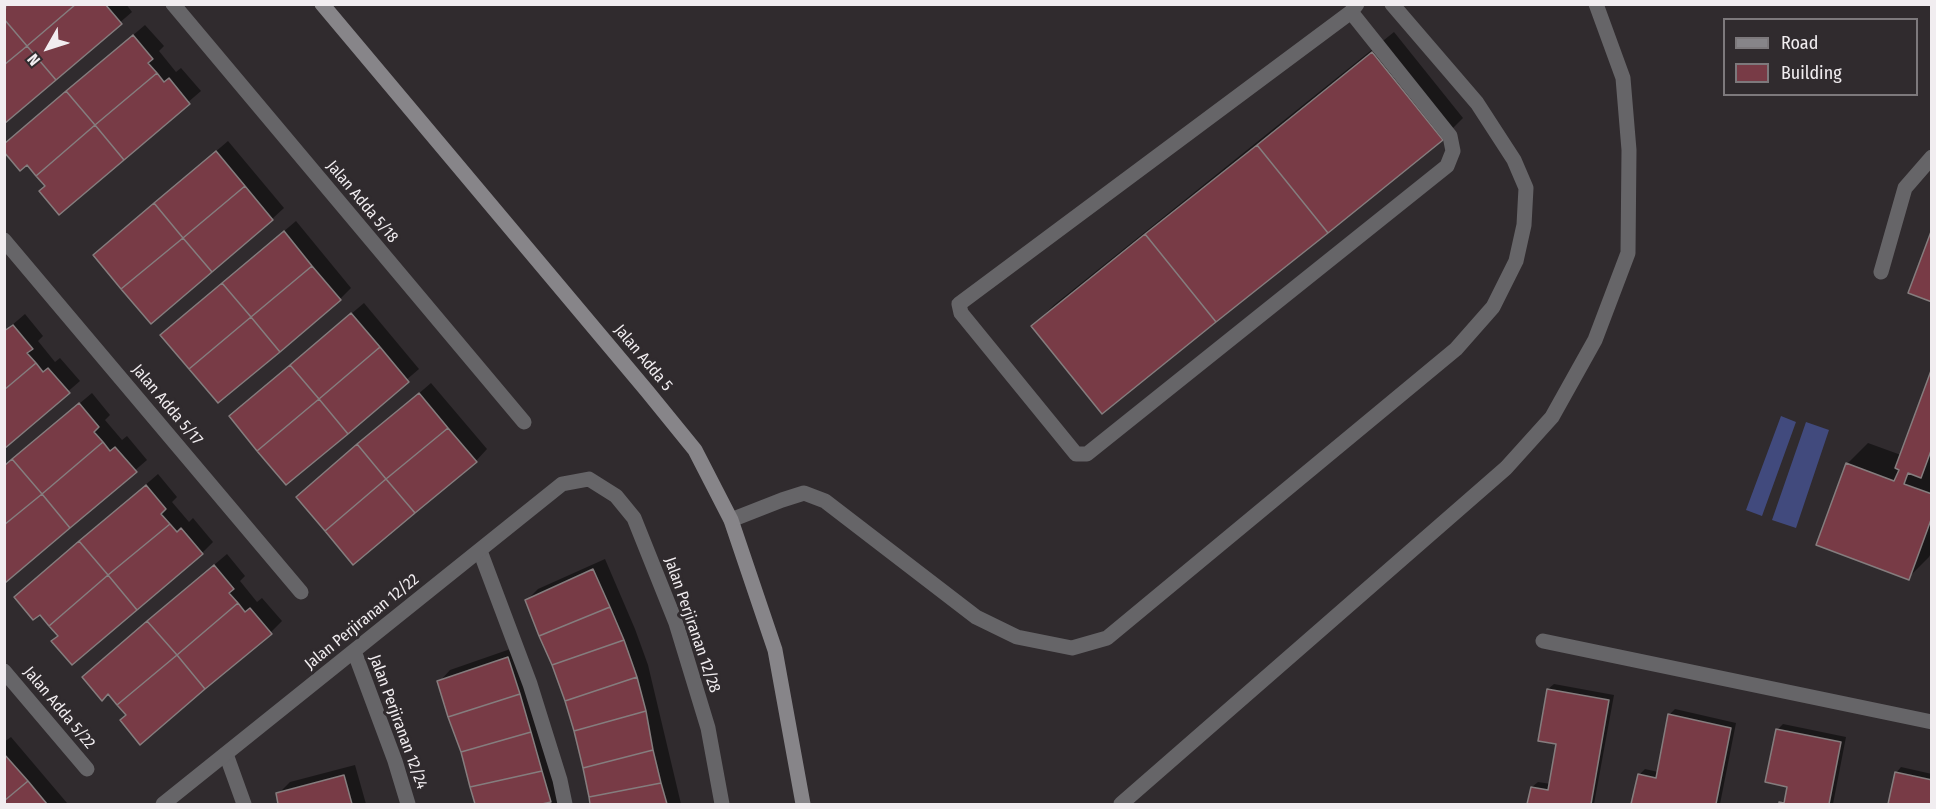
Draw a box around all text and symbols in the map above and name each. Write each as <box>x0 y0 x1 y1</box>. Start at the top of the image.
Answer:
north arrow <box>18 18 78 78</box>
legend <box>1723 18 1918 96</box>
text: Road <box>1781 32 1818 54</box>
text: N <box>23 50 44 69</box>
text: Building <box>1781 62 1842 84</box>
street label: Jalan Adda 5/18 <box>322 157 402 247</box>
street label: Jalan Adda 5 <box>610 321 676 395</box>
street label: Jalan Adda 5/17 <box>128 361 206 449</box>
street label: Jalan Perjiranan 12/28 <box>660 555 724 695</box>
street label: Jalan Perjiranan 12/22 <box>301 570 423 674</box>
street label: Jalan Perjiranan 12/24 <box>365 652 431 792</box>
street label: Jalan Adda 5/22 <box>19 663 99 753</box>

